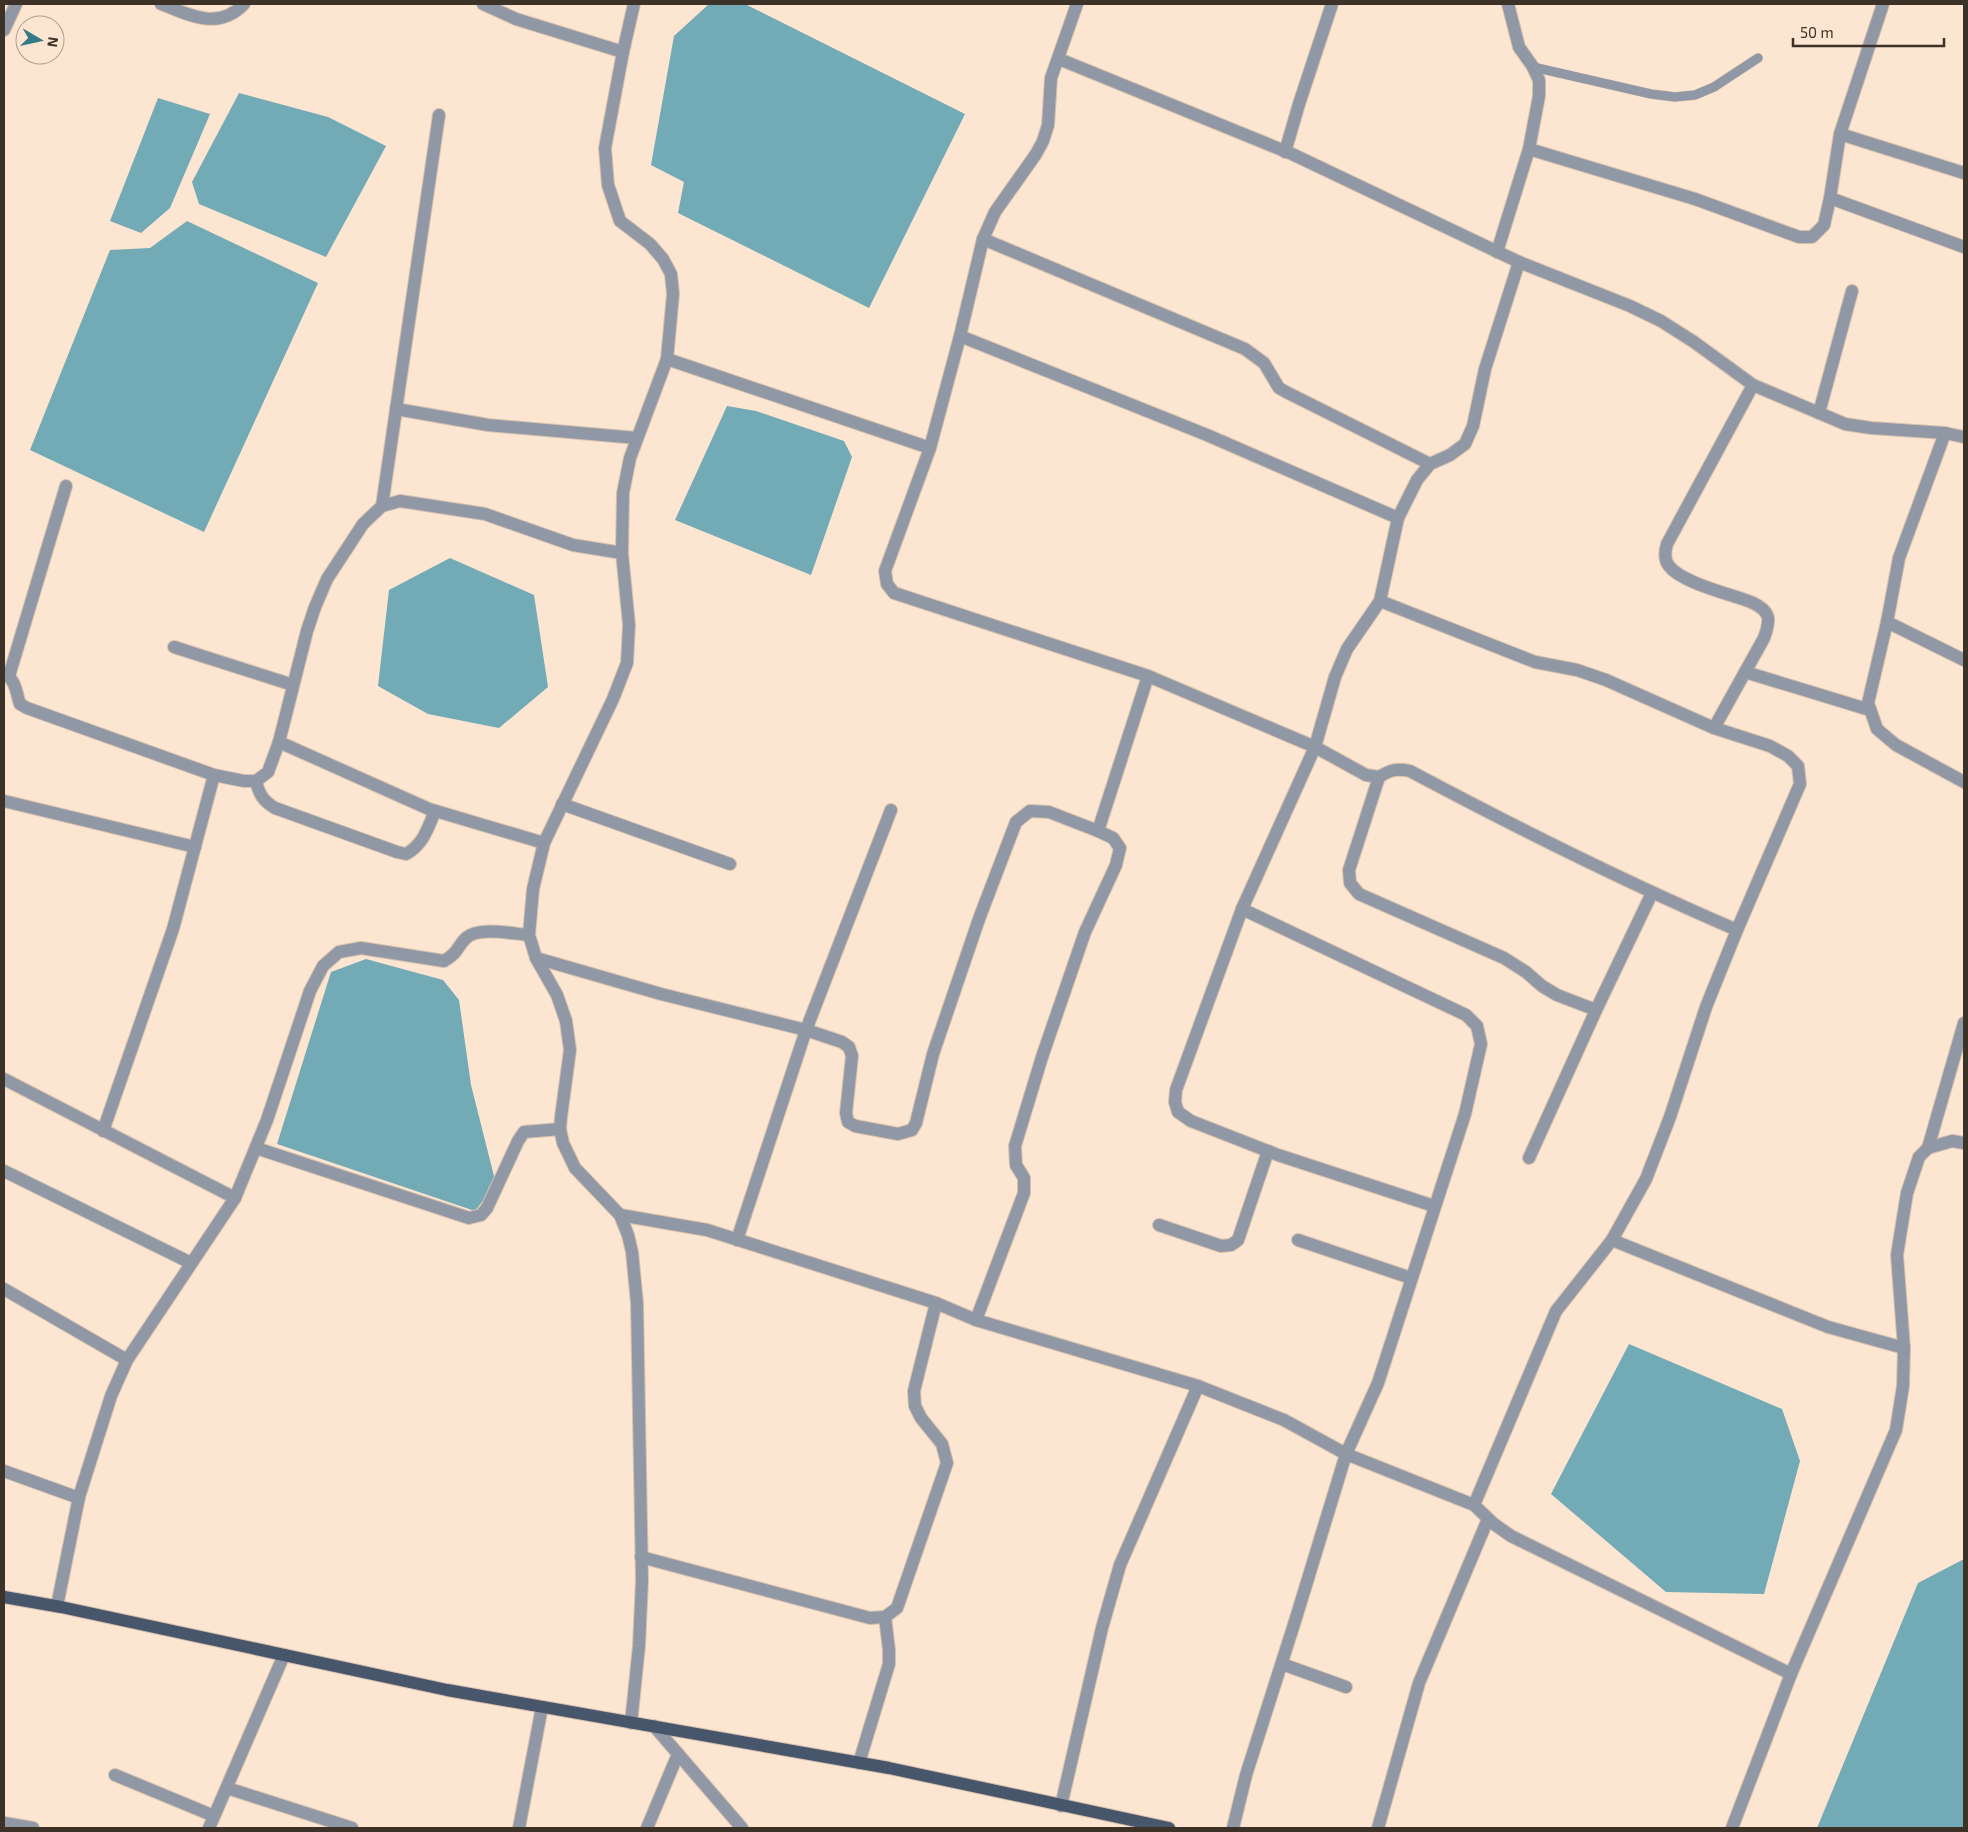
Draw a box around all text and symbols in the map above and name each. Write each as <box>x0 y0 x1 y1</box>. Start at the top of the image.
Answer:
north arrow <box>15 15 65 65</box>
scale bar <box>1793 15 1944 47</box>
text: 50 m <box>1800 23 1834 41</box>
text: N <box>44 36 63 48</box>

